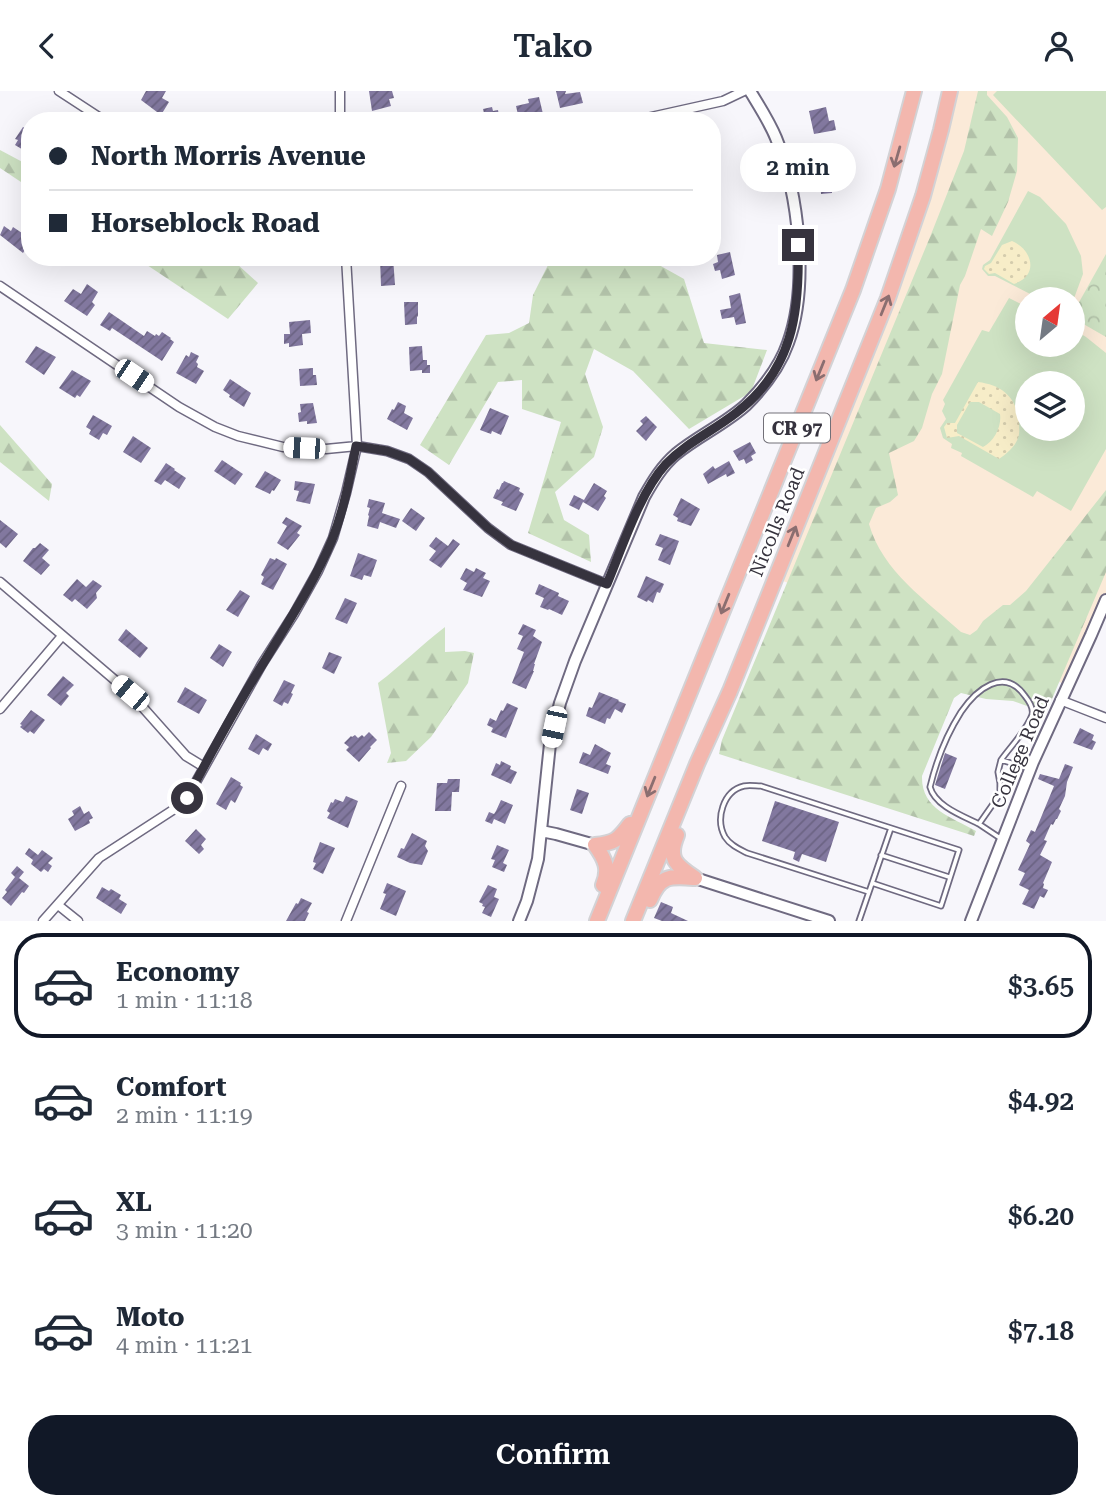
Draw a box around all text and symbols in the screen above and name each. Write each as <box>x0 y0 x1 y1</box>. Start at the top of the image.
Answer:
icon: back <box>28 27 66 65</box>
text: Tako <box>513 27 593 65</box>
icon: person <box>1040 27 1078 65</box>
text: North Morris Avenue <box>91 141 366 171</box>
callout: 2 min <box>740 143 856 193</box>
one-way arrow <box>890 146 903 168</box>
text: 2 min <box>766 154 830 181</box>
text: Horseblock Road <box>91 208 320 238</box>
route end <box>782 229 814 261</box>
north arrow <box>1015 287 1085 357</box>
map controls <box>1015 287 1085 441</box>
one-way arrow <box>880 295 893 317</box>
car <box>111 356 158 396</box>
one-way arrow <box>813 360 826 381</box>
button: layers <box>1015 371 1085 441</box>
road number: CR 97 <box>764 414 830 443</box>
car <box>283 437 326 459</box>
street label: Nicolls Road <box>745 464 809 580</box>
one-way arrow <box>786 526 799 548</box>
one-way arrow <box>718 593 731 615</box>
car <box>108 671 153 715</box>
street label: College Road <box>986 692 1054 812</box>
car <box>540 704 569 750</box>
one-way arrow <box>644 776 657 798</box>
route start <box>171 782 203 814</box>
icon: car <box>32 954 95 1017</box>
text: Economy <box>116 957 239 987</box>
text: $3.65 <box>1008 971 1074 1001</box>
text: 1 min · 11:18 <box>116 987 253 1014</box>
icon: car <box>32 1069 95 1132</box>
text: Comfort <box>116 1072 226 1102</box>
text: $4.92 <box>1008 1086 1074 1116</box>
text: 2 min · 11:19 <box>116 1102 253 1129</box>
icon: car <box>32 1184 95 1247</box>
text: XL <box>116 1187 152 1217</box>
text: $6.20 <box>1008 1201 1074 1231</box>
text: 3 min · 11:20 <box>116 1217 253 1244</box>
icon: car <box>32 1299 95 1362</box>
text: Moto <box>116 1302 185 1332</box>
text: $7.18 <box>1008 1316 1074 1346</box>
text: 4 min · 11:21 <box>116 1332 253 1359</box>
button: Confirm <box>28 1415 1078 1495</box>

